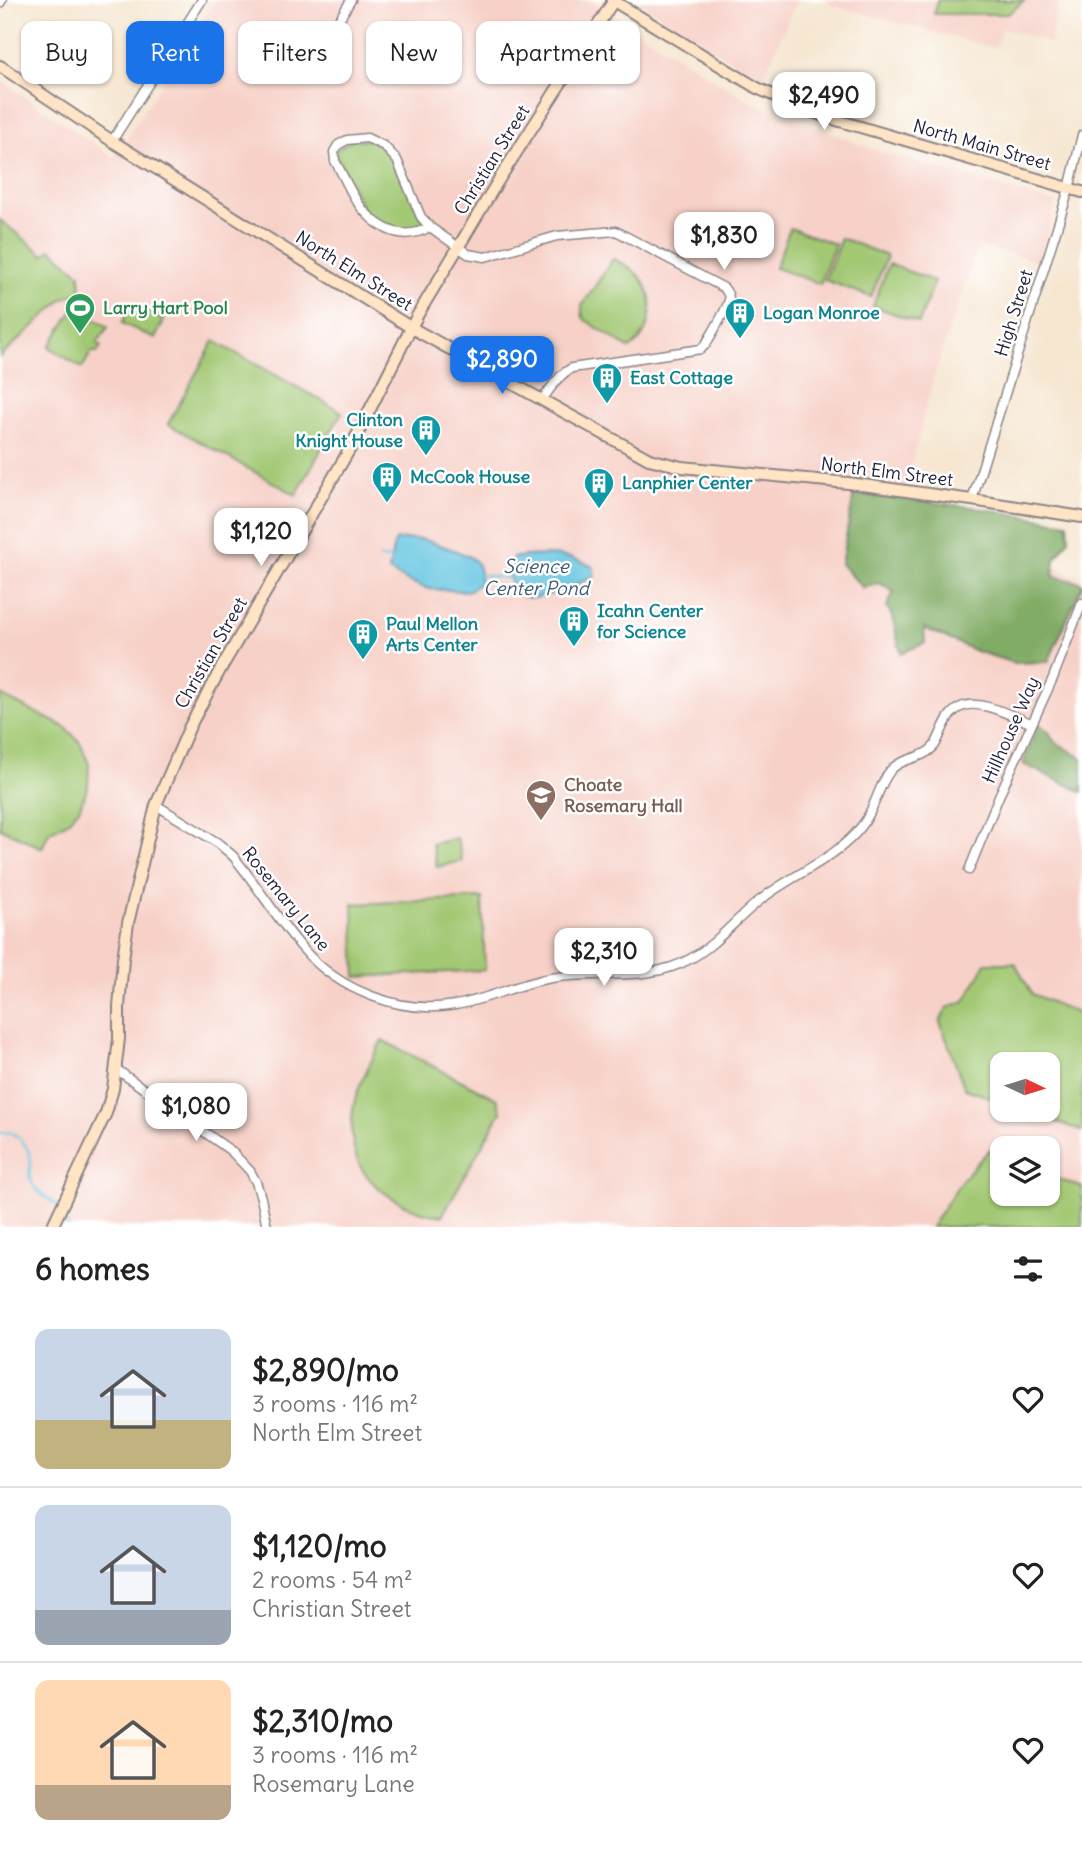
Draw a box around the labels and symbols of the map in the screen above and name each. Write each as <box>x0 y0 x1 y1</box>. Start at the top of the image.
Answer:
pin: $2,490 <box>767 72 881 132</box>
street label: Christian Street <box>449 101 534 219</box>
street label: North Main Street <box>911 114 1054 175</box>
pin: $1,830 <box>667 212 781 272</box>
street label: North Elm Street <box>292 226 417 316</box>
street label: High Street <box>989 267 1038 359</box>
sports icon: Larry Hart Pool <box>63 291 97 335</box>
place label: Larry Hart Pool <box>103 296 228 319</box>
building icon: Logan Monroe <box>723 296 757 340</box>
place label: Logan Monroe <box>763 301 880 324</box>
pin: $2,890 <box>445 336 559 396</box>
building icon: East Cottage <box>590 361 624 405</box>
place label: East Cottage <box>630 366 733 389</box>
place label: Clinton Knight House <box>295 408 404 452</box>
building icon: Clinton Knight House <box>409 413 443 457</box>
street label: North Elm Street <box>820 452 955 491</box>
building icon: McCook House <box>370 460 404 504</box>
place label: McCook House <box>410 465 531 488</box>
building icon: Lanphier Center <box>582 466 616 510</box>
place label: Lanphier Center <box>622 471 753 494</box>
pin: $1,120 <box>204 508 318 568</box>
water label: Science Center Pond <box>483 554 592 600</box>
street label: Christian Street <box>169 593 252 713</box>
place label: Icahn Center for Science <box>597 599 704 643</box>
building icon: Icahn Center for Science <box>557 604 591 648</box>
place label: Paul Mellon Arts Center <box>386 612 479 656</box>
building icon: Paul Mellon Arts Center <box>346 617 380 661</box>
street label: Hillhouse Way <box>977 673 1044 787</box>
place label: Choate Rosemary Hall <box>564 773 683 817</box>
school or university icon: Choate Rosemary Hall <box>524 778 558 822</box>
street label: Rosemary Lane <box>237 842 335 955</box>
pin: $2,310 <box>547 928 661 988</box>
north arrow <box>990 1052 1060 1122</box>
pin: $1,080 <box>139 1084 253 1143</box>

